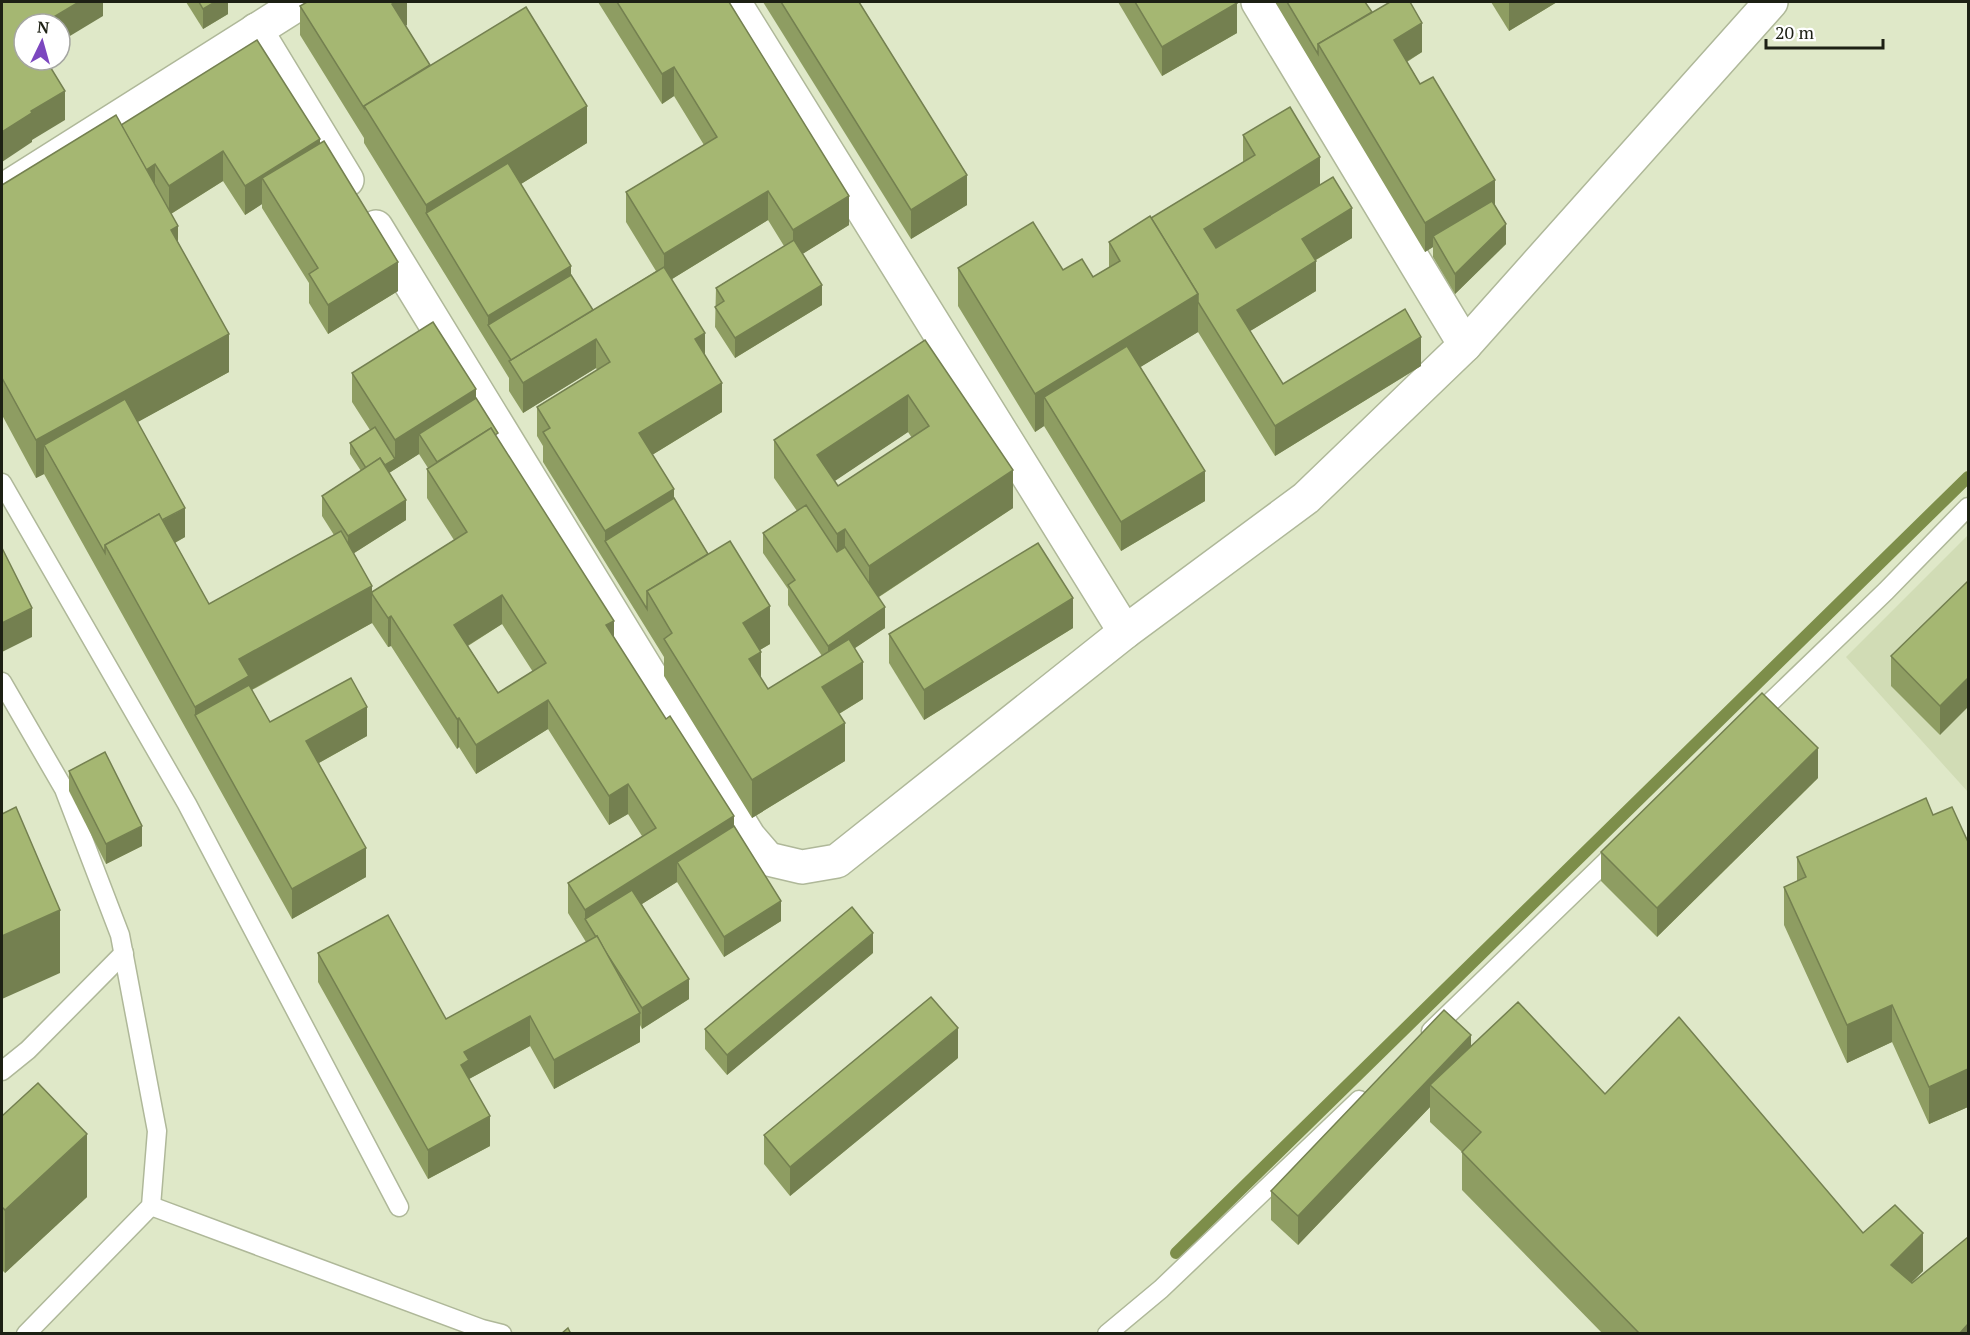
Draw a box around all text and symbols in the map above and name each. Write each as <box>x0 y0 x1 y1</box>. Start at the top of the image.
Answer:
north arrow <box>12 12 72 72</box>
scale bar <box>1766 12 1883 50</box>
text: N <box>36 16 50 39</box>
text: 20 m <box>1775 20 1815 44</box>

